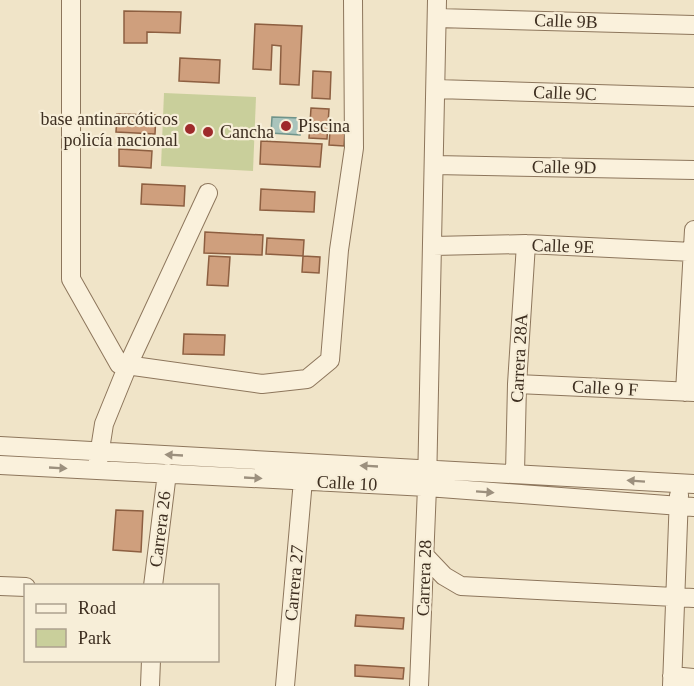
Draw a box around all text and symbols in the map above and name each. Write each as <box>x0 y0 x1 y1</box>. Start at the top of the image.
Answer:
street label: Calle 9B <box>534 10 598 32</box>
street label: Calle 9C <box>533 82 597 104</box>
place label: base antinarcóticos policía nacional <box>41 109 178 150</box>
place label: Piscina <box>298 116 350 136</box>
marker: Piscina <box>279 119 293 133</box>
marker: base antinarcóticos policía nacional <box>183 122 197 136</box>
place label: Cancha <box>220 122 274 142</box>
marker: Cancha <box>201 125 215 139</box>
street label: Calle 9D <box>532 156 596 178</box>
street label: Calle 9E <box>531 235 595 257</box>
street label: Carrera 28A <box>507 313 531 403</box>
street label: Calle 9 F <box>572 376 638 400</box>
one-way arrow <box>164 451 183 460</box>
one-way arrow <box>359 461 378 471</box>
one-way arrow <box>49 463 68 472</box>
street label: Calle 10 <box>316 471 378 495</box>
one-way arrow <box>244 473 263 482</box>
one-way arrow <box>626 476 645 486</box>
one-way arrow <box>476 487 495 496</box>
street label: Carrera 26 <box>145 490 175 568</box>
street label: Carrera 28 <box>413 539 435 617</box>
street label: Carrera 27 <box>281 544 307 622</box>
legend <box>24 584 219 662</box>
text: Road <box>78 598 116 618</box>
text: Park <box>78 628 111 648</box>

